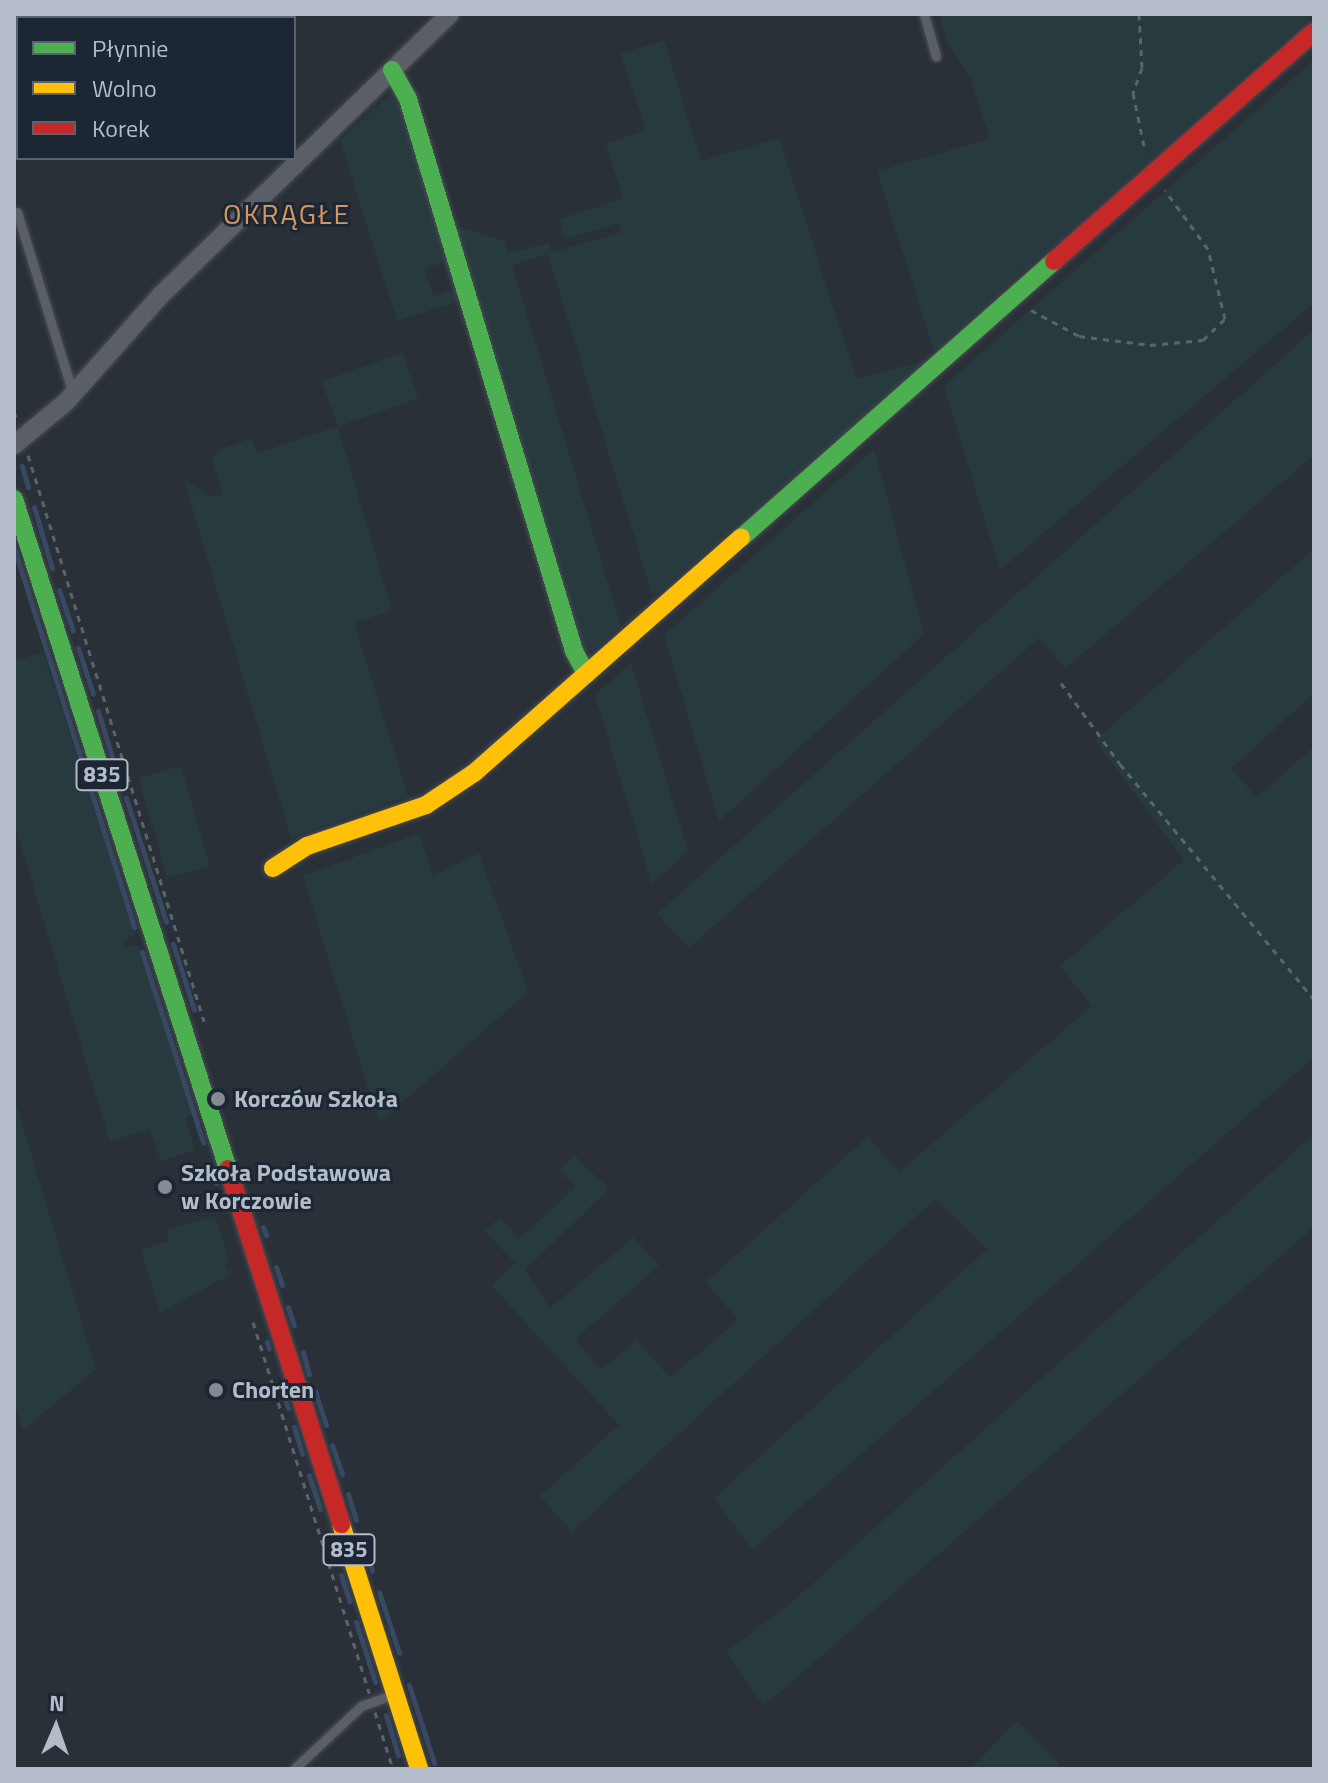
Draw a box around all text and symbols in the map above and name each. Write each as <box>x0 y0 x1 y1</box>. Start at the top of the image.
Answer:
legend <box>16 16 296 160</box>
text: Płynnie <box>92 30 168 66</box>
text: Wolno <box>92 70 157 106</box>
text: Korek <box>92 110 150 146</box>
district label: OKRĄGŁE <box>223 197 351 231</box>
road number: 835 <box>74 757 130 793</box>
place label: Korczów Szkoła <box>234 1085 398 1113</box>
marker: Korczów Szkoła <box>209 1090 227 1108</box>
place label: Szkoła Podstawowa w Korczowie <box>181 1159 391 1215</box>
marker: Szkoła Podstawowa w Korczowie <box>156 1178 174 1196</box>
place label: Chorten <box>232 1376 314 1404</box>
marker: Chorten <box>207 1381 225 1399</box>
road number: 835 <box>321 1532 377 1568</box>
text: N <box>49 1686 65 1720</box>
north arrow <box>16 1687 96 1767</box>

